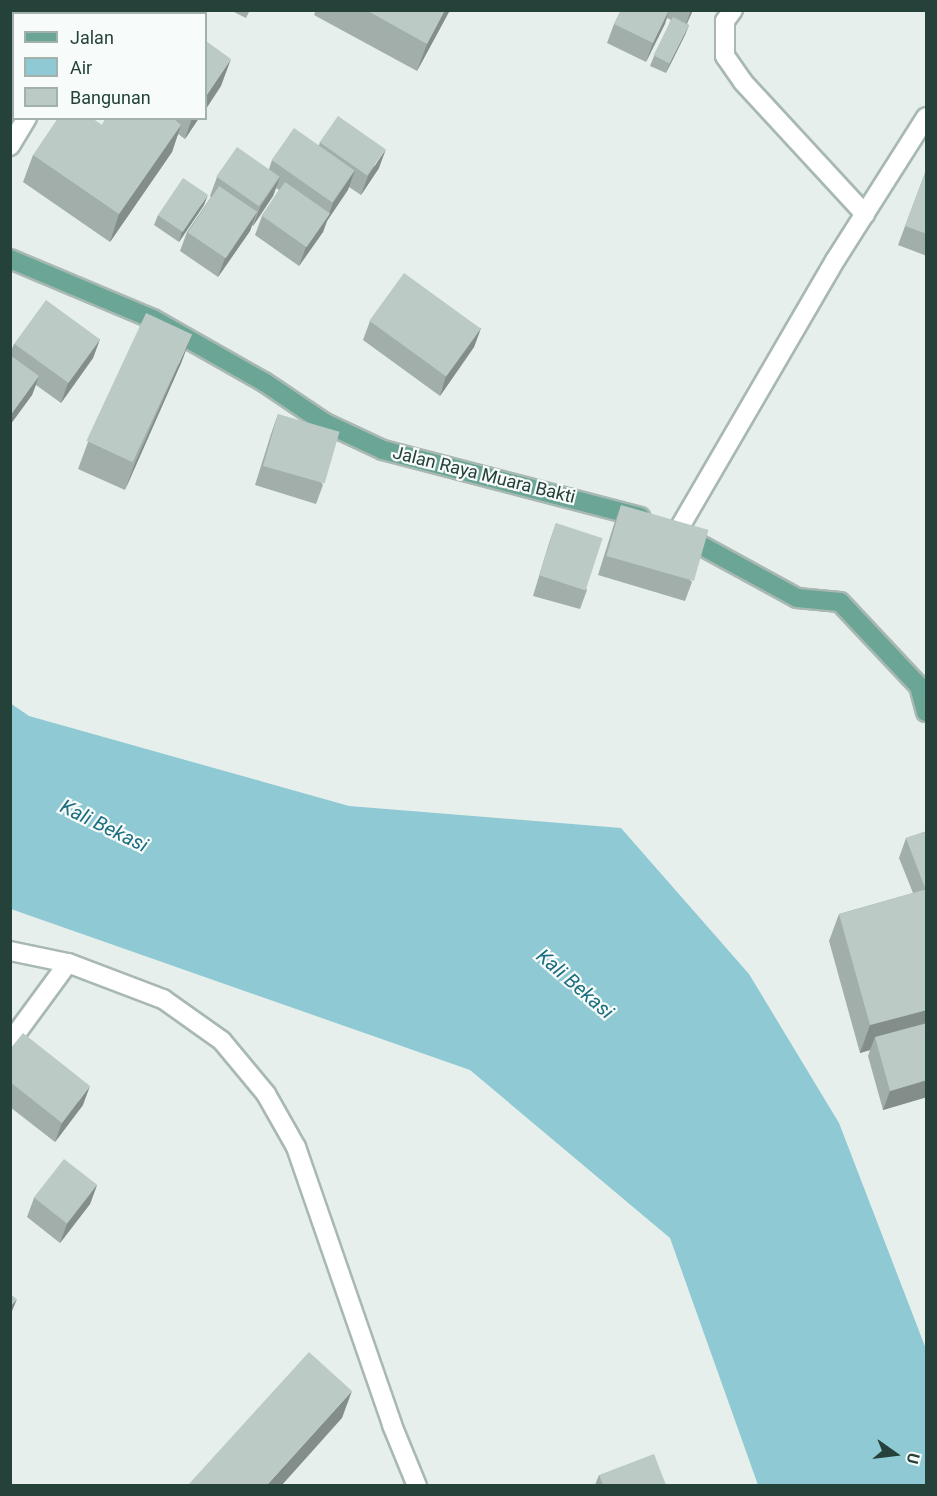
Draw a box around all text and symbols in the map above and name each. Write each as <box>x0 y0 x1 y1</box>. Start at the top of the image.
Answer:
legend <box>12 12 207 120</box>
text: Jalan <box>70 27 114 48</box>
text: Air <box>70 57 92 78</box>
text: Bangunan <box>70 87 151 108</box>
street label: Jalan Raya Muara Bakti <box>390 442 578 508</box>
water label: Kali Bekasi <box>56 794 152 858</box>
water label: Kali Bekasi <box>531 944 619 1024</box>
north arrow <box>865 1424 925 1484</box>
text: U <box>902 1451 923 1466</box>

